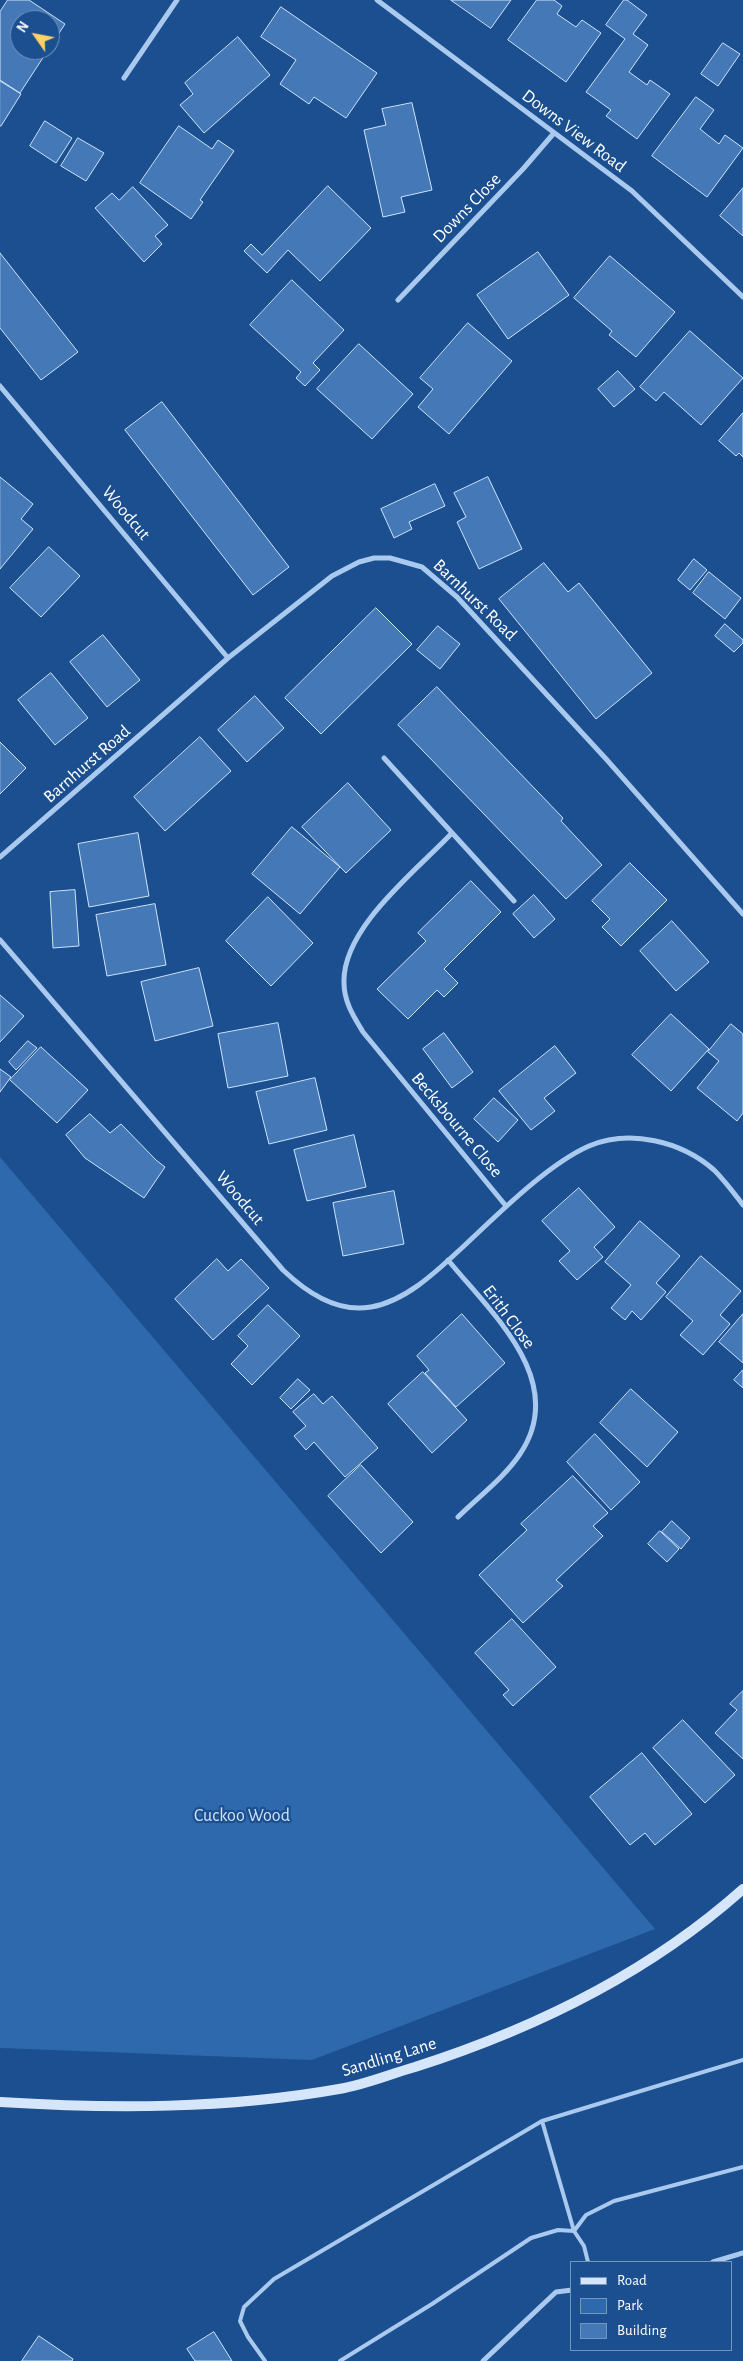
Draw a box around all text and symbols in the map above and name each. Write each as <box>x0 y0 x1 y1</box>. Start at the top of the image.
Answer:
north arrow <box>10 10 60 60</box>
text: N <box>15 19 32 35</box>
street label: Downs View Road <box>518 85 630 177</box>
street label: Downs Close <box>428 169 506 247</box>
street label: Woodcut <box>97 481 155 545</box>
street label: Barnhurst Road <box>429 555 521 645</box>
street label: Barnhurst Road <box>39 720 135 808</box>
street label: Becksbourne Close <box>407 1068 507 1182</box>
street label: Woodcut <box>211 1166 269 1230</box>
street label: Erith Close <box>478 1281 540 1353</box>
park label: Cuckoo Wood <box>194 1805 290 1827</box>
street label: Sandling Lane <box>339 2032 439 2082</box>
legend <box>570 2261 733 2351</box>
text: Road <box>617 2273 647 2288</box>
text: Park <box>617 2298 643 2313</box>
text: Building <box>617 2323 667 2338</box>

